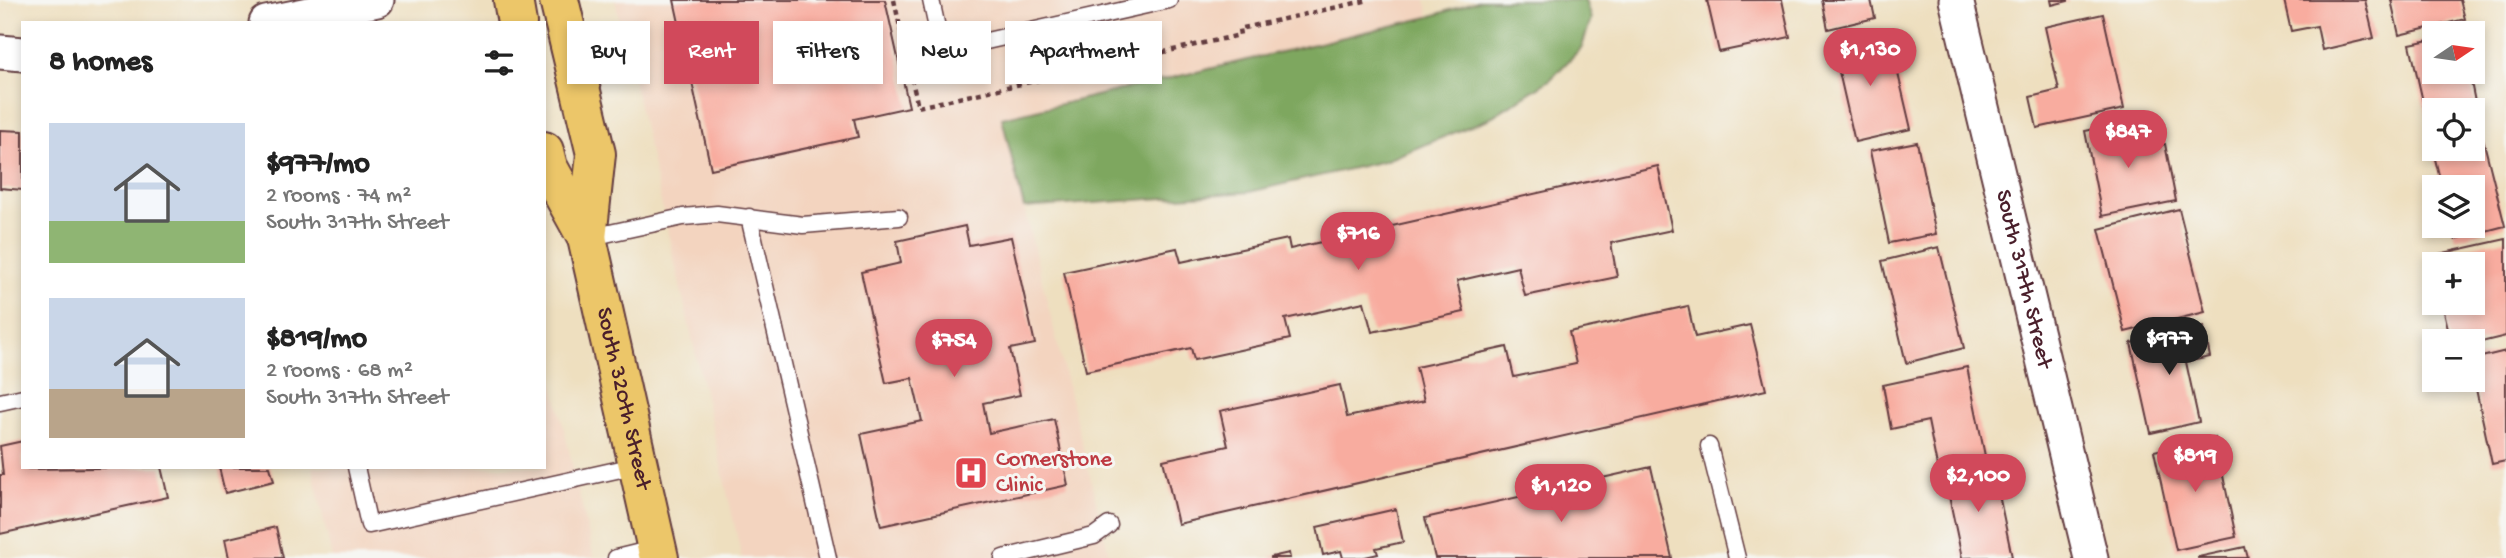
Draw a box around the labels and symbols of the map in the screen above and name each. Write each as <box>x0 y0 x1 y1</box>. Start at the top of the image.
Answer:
north arrow <box>2422 21 2485 84</box>
pin: $1,130 <box>1813 28 1927 88</box>
pin: $847 <box>2087 110 2169 170</box>
street label: South 317th Street <box>1989 187 2058 372</box>
pin: $716 <box>1317 212 1399 272</box>
street label: South 320th Street <box>590 305 657 494</box>
pin: $977 <box>2128 318 2210 377</box>
pin: $754 <box>913 320 995 379</box>
pin: $819 <box>2154 434 2236 494</box>
place label: Cornerstone Clinic <box>996 447 1113 500</box>
hospital icon: Cornerstone Clinic <box>952 454 990 492</box>
pin: $2,100 <box>1921 454 2035 514</box>
pin: $1,120 <box>1504 464 1618 524</box>

